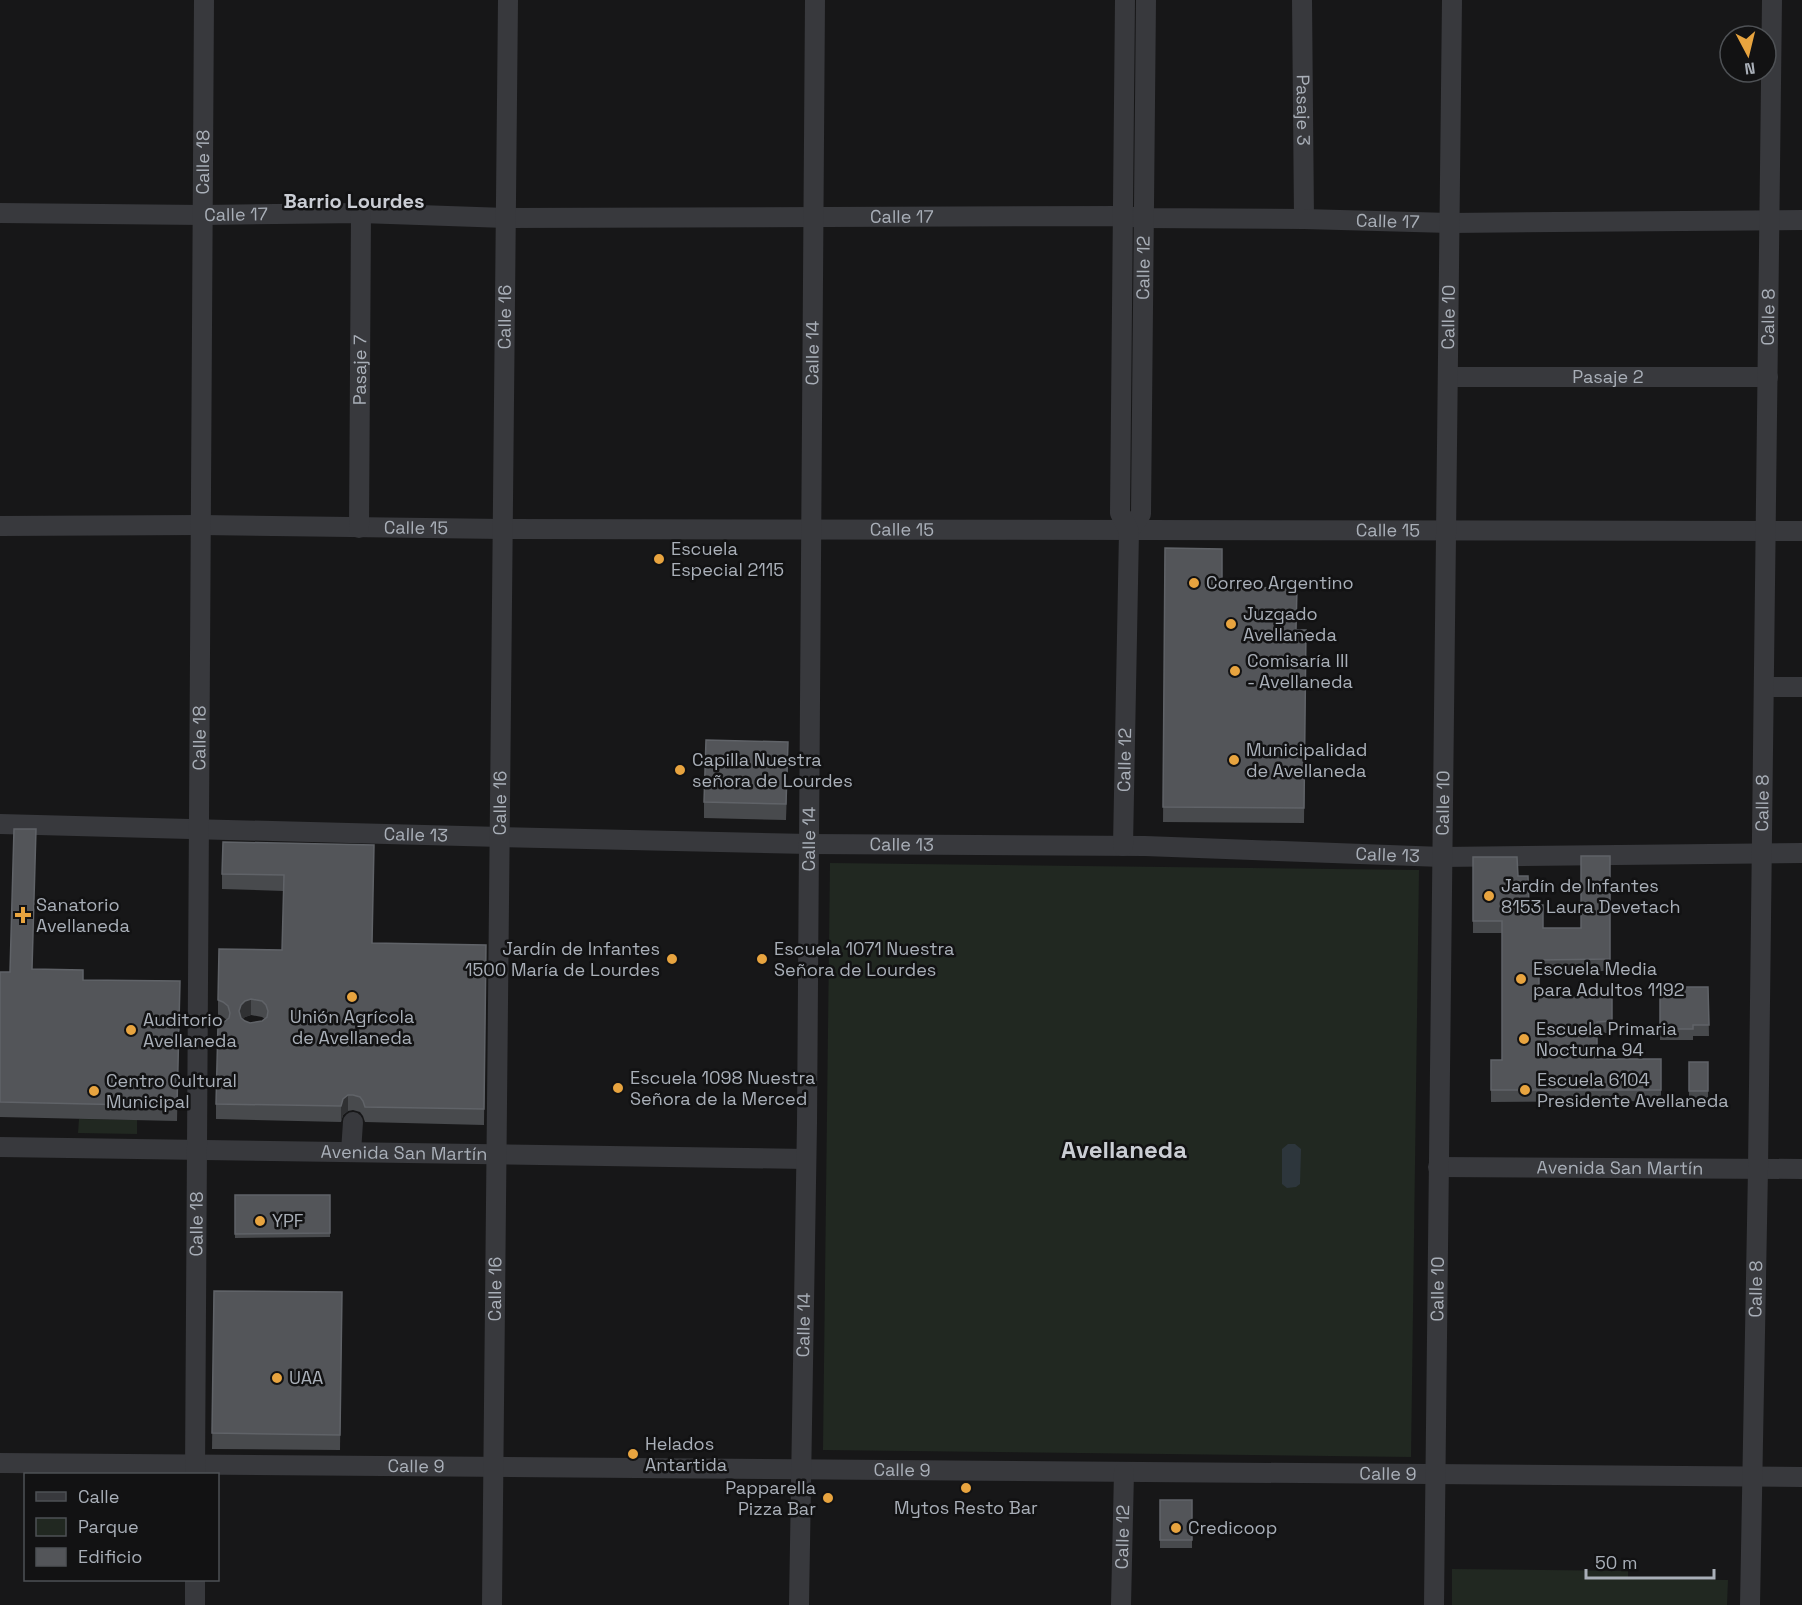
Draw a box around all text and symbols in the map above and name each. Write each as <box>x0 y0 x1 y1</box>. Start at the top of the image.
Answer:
north arrow <box>1718 24 1778 84</box>
text: N <box>1743 57 1756 79</box>
street label: Pasaje 3 <box>1292 74 1315 146</box>
street label: Calle 18 <box>191 130 214 194</box>
district label: Barrio Lourdes <box>283 188 425 214</box>
street label: Calle 17 <box>204 202 268 226</box>
street label: Calle 17 <box>870 205 934 228</box>
street label: Calle 17 <box>1356 208 1420 233</box>
street label: Calle 12 <box>1131 235 1155 300</box>
street label: Calle 10 <box>1436 284 1460 350</box>
street label: Calle 16 <box>493 285 516 349</box>
street label: Calle 8 <box>1756 288 1780 346</box>
street label: Calle 14 <box>800 321 824 386</box>
street label: Pasaje 7 <box>348 335 371 405</box>
street label: Pasaje 2 <box>1572 365 1644 388</box>
street label: Calle 15 <box>384 515 448 539</box>
street label: Calle 15 <box>870 518 934 541</box>
street label: Calle 15 <box>1356 518 1420 541</box>
place label: Escuela Especial 2115 <box>671 537 784 581</box>
marker: Escuela Especial 2115 <box>652 552 666 566</box>
place label: Correo Argentino <box>1206 571 1354 594</box>
marker: Correo Argentino <box>1187 576 1201 590</box>
place label: Juzgado Avellaneda <box>1243 602 1337 646</box>
marker: Juzgado Avellaneda <box>1224 617 1238 631</box>
place label: Comisaría III - Avellaneda <box>1247 649 1353 693</box>
marker: Comisaría III - Avellaneda <box>1228 664 1242 678</box>
street label: Calle 18 <box>187 706 211 770</box>
street label: Calle 12 <box>1112 728 1136 792</box>
place label: Municipalidad de Avellaneda <box>1246 738 1367 782</box>
place label: Capilla Nuestra señora de Lourdes <box>692 748 853 792</box>
marker: Municipalidad de Avellaneda <box>1227 753 1241 767</box>
marker: Capilla Nuestra señora de Lourdes <box>673 763 687 777</box>
street label: Calle 10 <box>1431 770 1454 836</box>
street label: Calle 16 <box>488 771 511 835</box>
street label: Calle 8 <box>1750 774 1774 832</box>
street label: Calle 14 <box>797 807 820 872</box>
street label: Calle 13 <box>383 822 448 847</box>
street label: Calle 13 <box>869 832 934 856</box>
street label: Calle 13 <box>1355 842 1420 867</box>
place label: Jardín de Infantes 8153 Laura Devetach <box>1501 874 1680 918</box>
marker: Jardín de Infantes 8153 Laura Devetach <box>1482 889 1496 903</box>
place label: Sanatorio Avellaneda <box>36 893 130 937</box>
marker: Sanatorio Avellaneda <box>14 906 32 924</box>
place label: Jardín de Infantes 1500 María de Lourdes <box>465 937 660 981</box>
place label: Escuela 1071 Nuestra Señora de Lourdes <box>774 937 954 981</box>
marker: Jardín de Infantes 1500 María de Lourdes <box>665 952 679 966</box>
marker: Escuela 1071 Nuestra Señora de Lourdes <box>755 952 769 966</box>
place label: Escuela Media para Adultos 1192 <box>1533 957 1685 1001</box>
marker: Escuela Media para Adultos 1192 <box>1514 972 1528 986</box>
marker: Unión Agrícola de Avellaneda <box>345 990 359 1004</box>
place label: Unión Agrícola de Avellaneda <box>290 1005 414 1049</box>
place label: Auditorio Avellaneda <box>143 1008 237 1052</box>
place label: Escuela Primaria Nocturna 94 <box>1536 1017 1677 1061</box>
marker: Auditorio Avellaneda <box>124 1023 138 1037</box>
marker: Escuela Primaria Nocturna 94 <box>1517 1032 1531 1046</box>
place label: Escuela 1098 Nuestra Señora de la Merced <box>630 1066 815 1110</box>
place label: Escuela 6104 Presidente Avellaneda <box>1537 1068 1729 1112</box>
place label: Centro Cultural Municipal <box>106 1069 237 1113</box>
marker: Escuela 1098 Nuestra Señora de la Merced <box>611 1081 625 1095</box>
marker: Escuela 6104 Presidente Avellaneda <box>1518 1083 1532 1097</box>
marker: Centro Cultural Municipal <box>87 1084 101 1098</box>
district label: Avellaneda <box>1061 1134 1187 1165</box>
street label: Avenida San Martín <box>320 1140 487 1165</box>
street label: Avenida San Martín <box>1537 1156 1703 1179</box>
street label: Calle 18 <box>184 1192 208 1256</box>
place label: YPF <box>272 1209 304 1232</box>
marker: YPF <box>253 1214 267 1228</box>
street label: Calle 10 <box>1425 1256 1449 1322</box>
street label: Calle 16 <box>483 1257 506 1321</box>
street label: Calle 8 <box>1743 1260 1767 1318</box>
street label: Calle 14 <box>791 1292 815 1358</box>
place label: UAA <box>289 1366 323 1389</box>
marker: UAA <box>270 1371 284 1385</box>
place label: Helados Antartida <box>645 1432 727 1476</box>
marker: Helados Antartida <box>626 1447 640 1461</box>
street label: Calle 9 <box>387 1454 445 1477</box>
street label: Calle 9 <box>873 1458 931 1481</box>
street label: Calle 9 <box>1359 1462 1417 1485</box>
legend <box>24 1473 219 1581</box>
place label: Papparella Pizza Bar <box>725 1476 816 1520</box>
marker: Mytos Resto Bar <box>959 1481 973 1495</box>
text: Calle <box>78 1485 119 1508</box>
marker: Papparella Pizza Bar <box>821 1491 835 1505</box>
place label: Mytos Resto Bar <box>894 1496 1038 1519</box>
street label: Calle 12 <box>1110 1505 1134 1569</box>
text: Parque <box>78 1515 139 1538</box>
place label: Credicoop <box>1188 1516 1277 1539</box>
marker: Credicoop <box>1169 1521 1183 1535</box>
scale bar <box>1586 1542 1714 1580</box>
text: Edificio <box>78 1545 142 1568</box>
text: 50 m <box>1595 1551 1637 1574</box>

